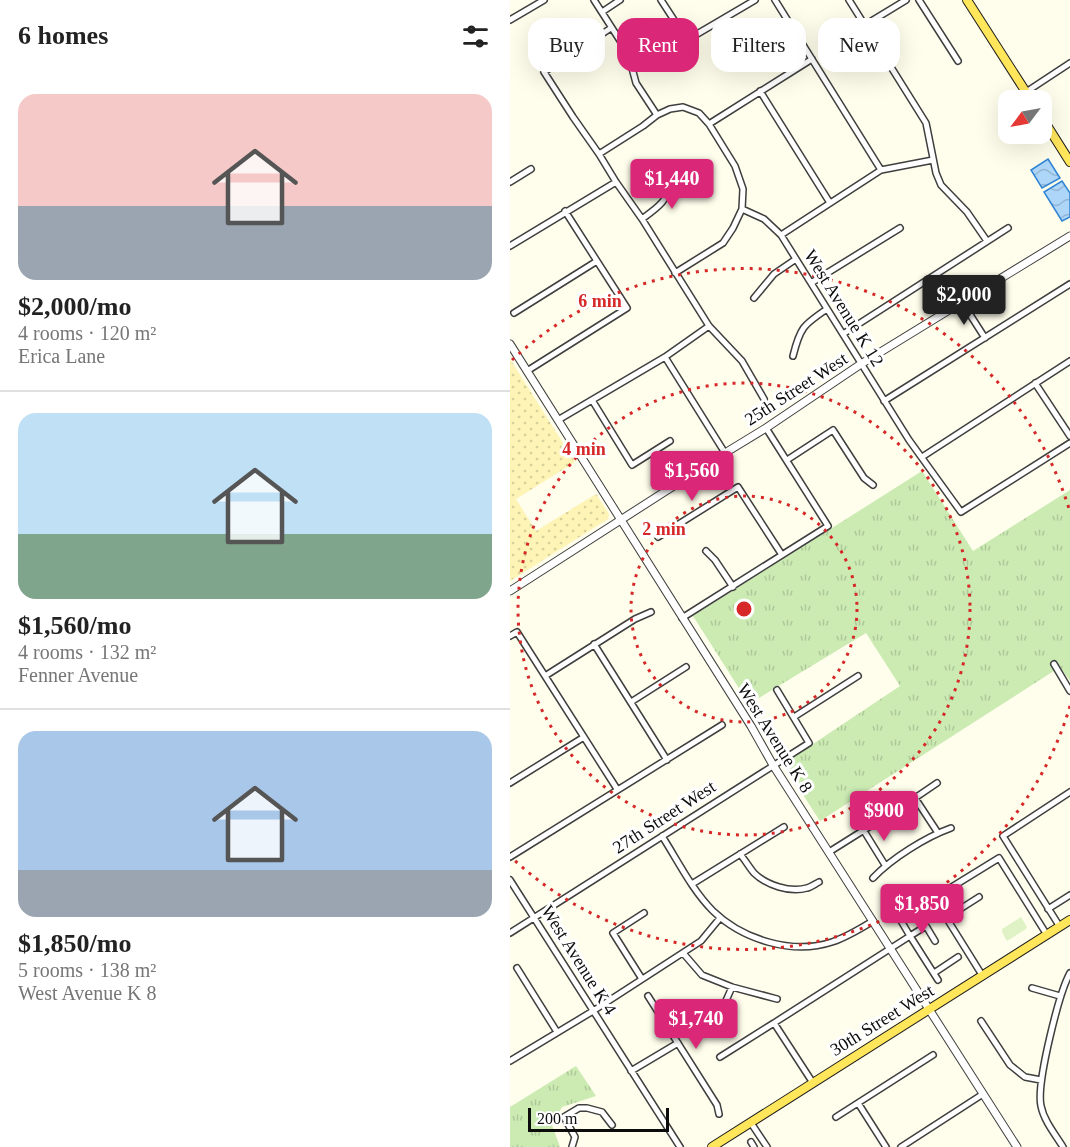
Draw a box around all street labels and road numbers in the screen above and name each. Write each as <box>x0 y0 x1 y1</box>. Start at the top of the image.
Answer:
street label: West Avenue K 12 <box>800 246 888 370</box>
street label: 25th Street West <box>741 348 851 430</box>
street label: West Avenue K 8 <box>733 680 817 796</box>
street label: 27th Street West <box>609 776 719 858</box>
street label: West Avenue K 4 <box>537 902 621 1018</box>
street label: 30th Street West <box>827 980 937 1060</box>

